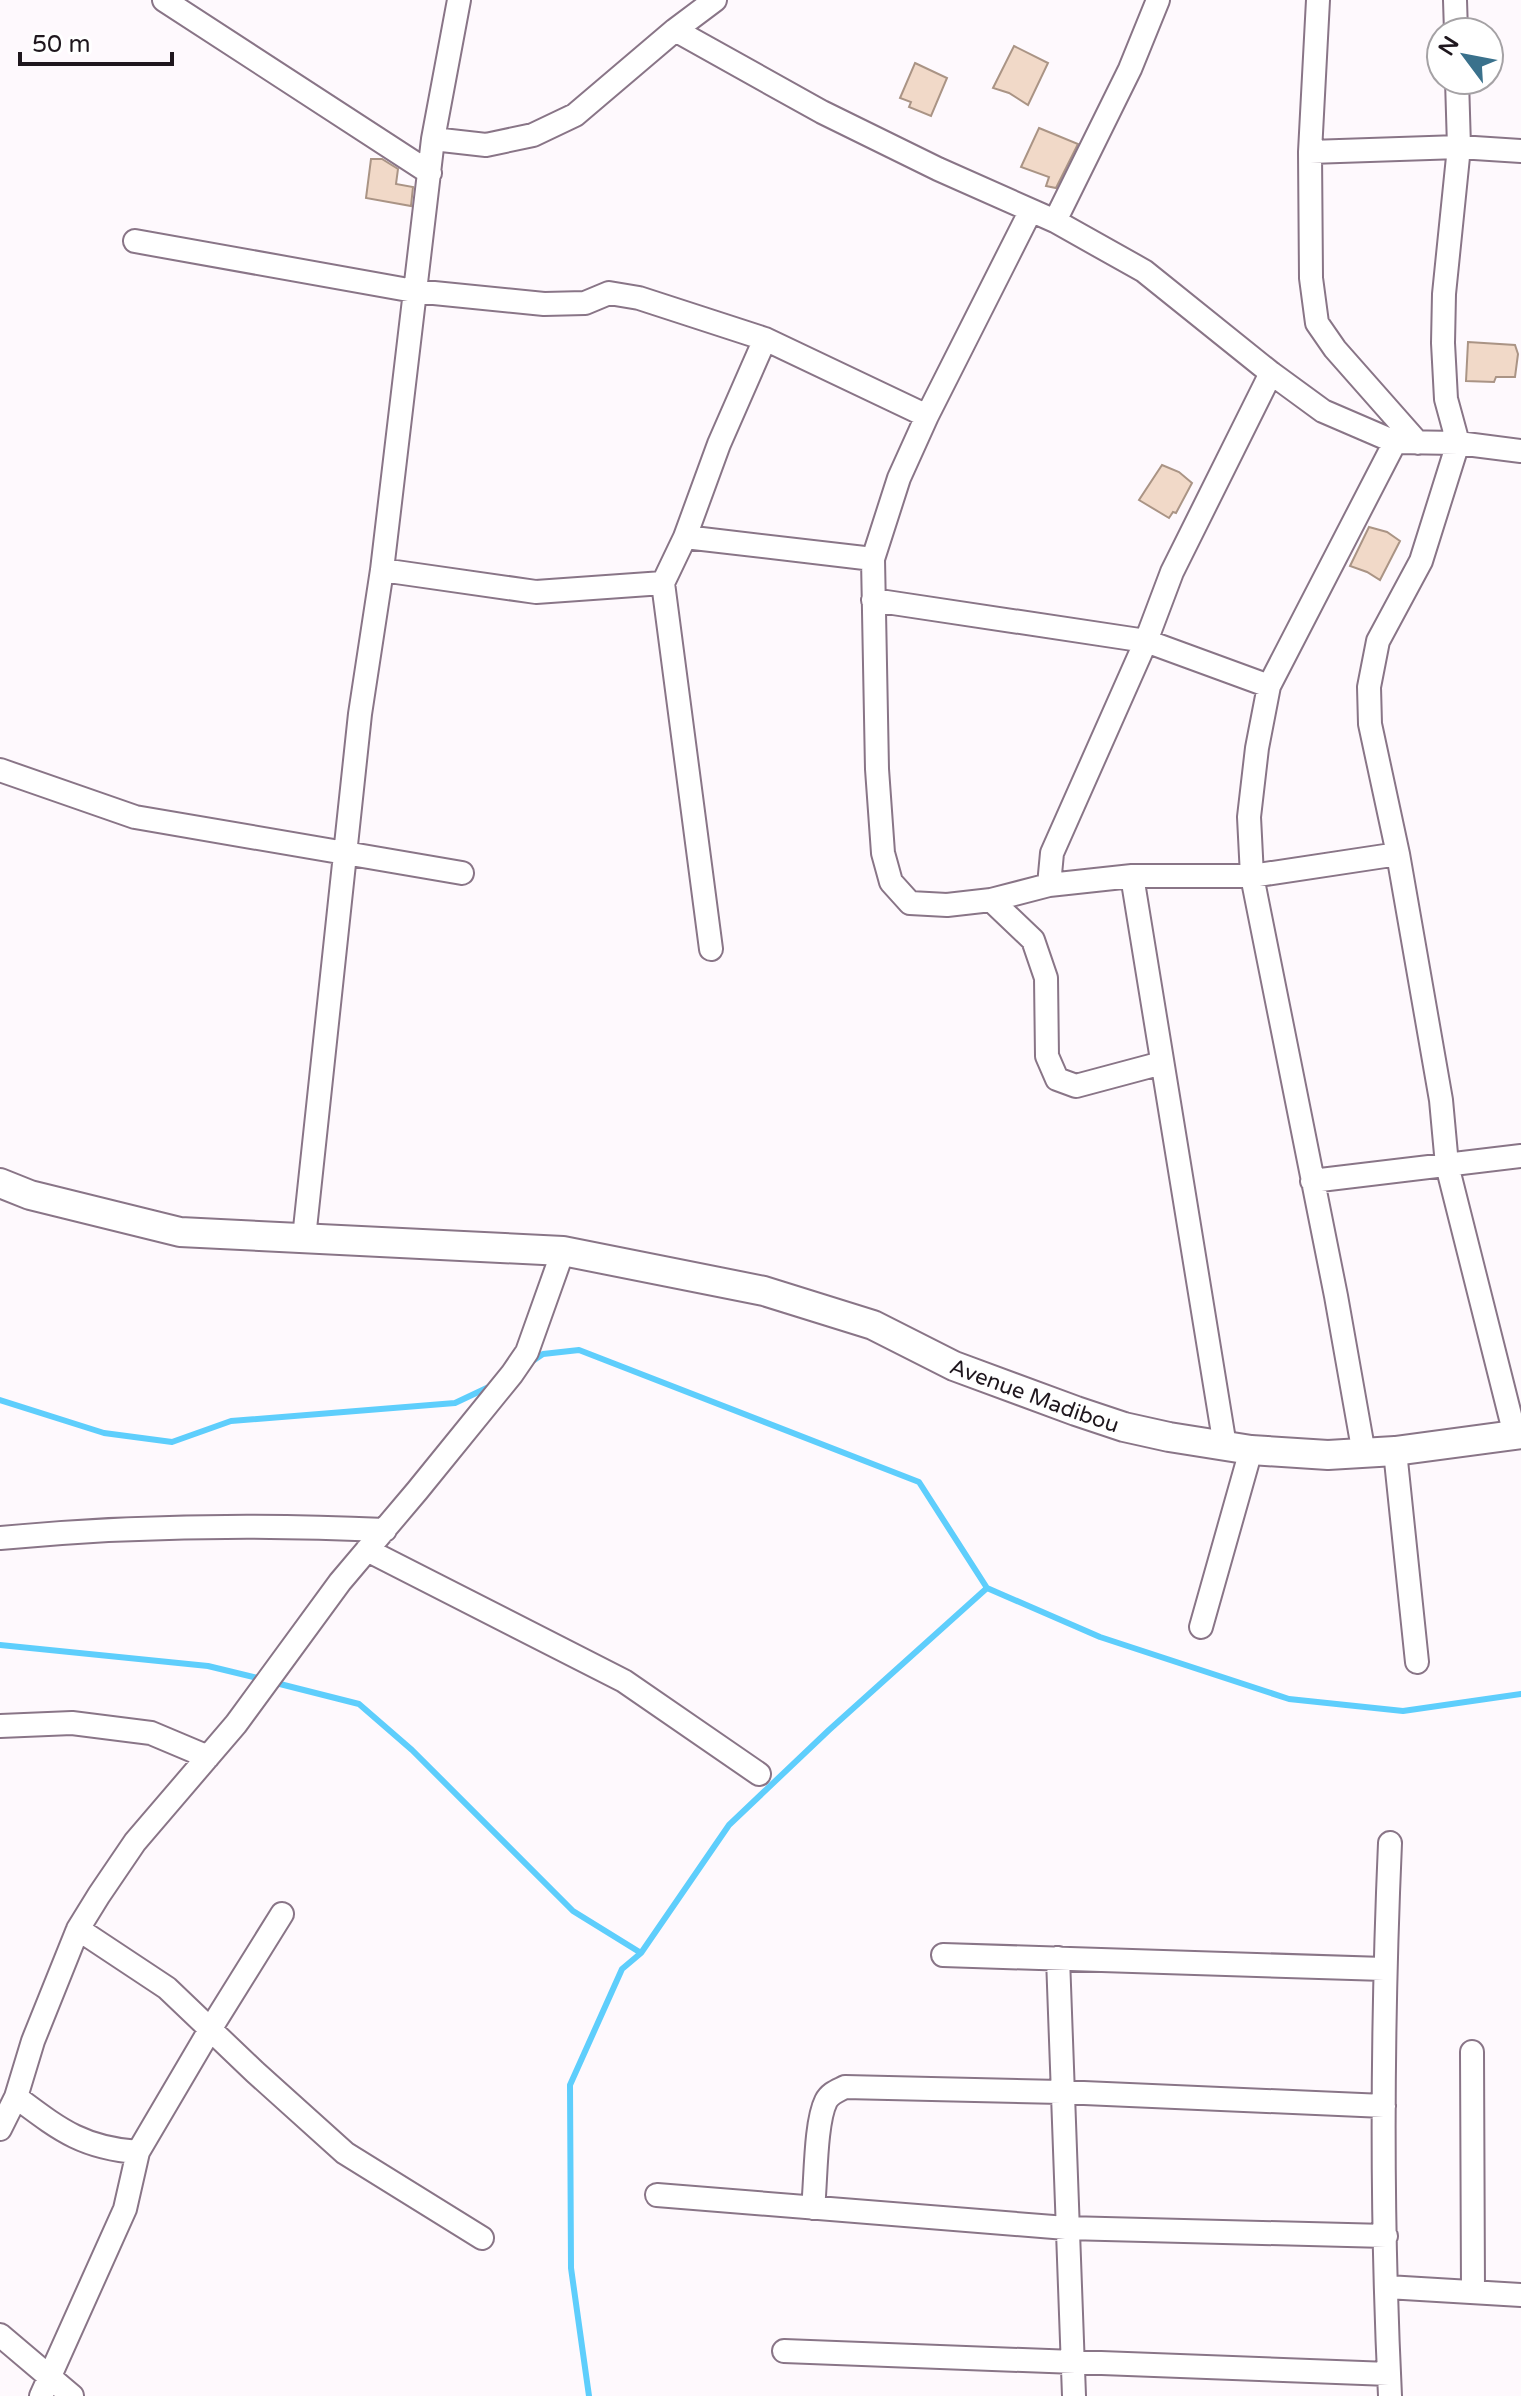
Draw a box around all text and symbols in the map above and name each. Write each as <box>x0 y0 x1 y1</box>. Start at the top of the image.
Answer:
scale bar <box>20 16 172 66</box>
north arrow <box>1425 16 1505 96</box>
text: 50 m <box>32 30 90 59</box>
text: N <box>1433 32 1465 60</box>
street label: Avenue Madibou <box>946 1354 1122 1438</box>

